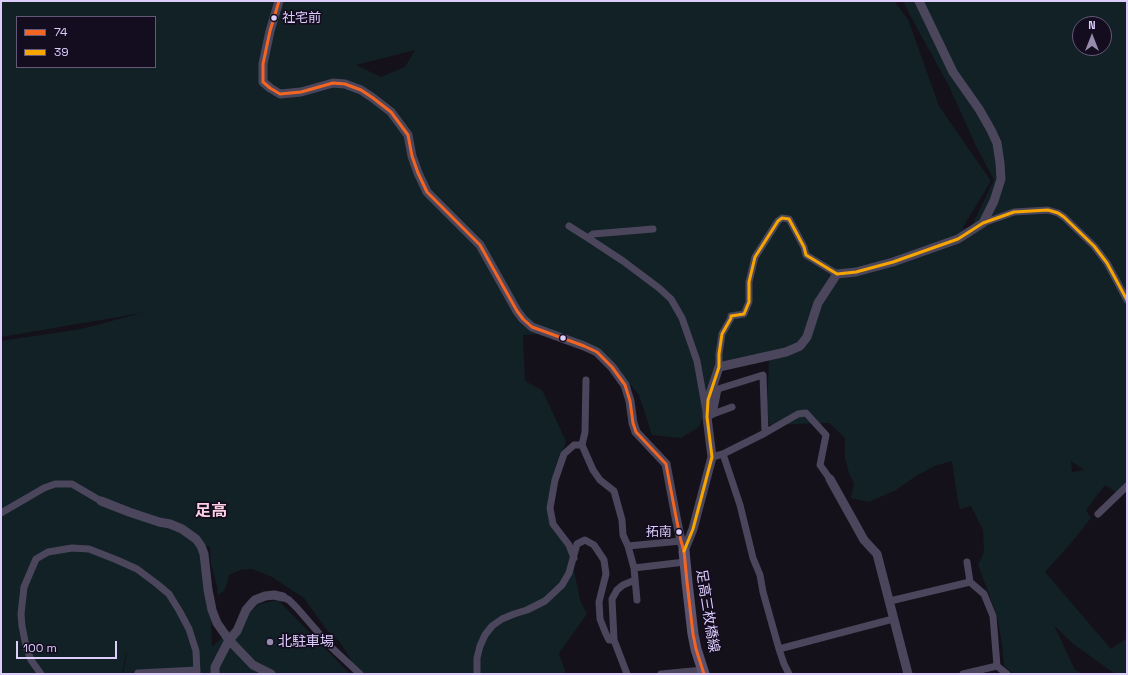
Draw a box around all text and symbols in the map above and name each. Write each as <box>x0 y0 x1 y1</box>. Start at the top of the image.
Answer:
place label: 社宅前 <box>282 10 321 26</box>
marker: 社宅前 <box>269 13 279 23</box>
legend <box>16 16 156 68</box>
north arrow <box>1072 16 1112 56</box>
text: N <box>1088 18 1096 32</box>
text: 74 <box>54 24 68 40</box>
text: 39 <box>54 44 69 60</box>
unlabelled marker <box>558 333 568 343</box>
district label: 足高 <box>195 502 227 522</box>
place label: 拓南 <box>646 524 672 540</box>
marker: 拓南 <box>674 527 684 537</box>
street label: 足高三枚橋線 <box>692 568 722 654</box>
scale bar <box>18 633 119 659</box>
place label: 北駐車場 <box>278 634 334 650</box>
marker: 北駐車場 <box>265 637 275 647</box>
text: 100 m <box>23 640 57 656</box>

